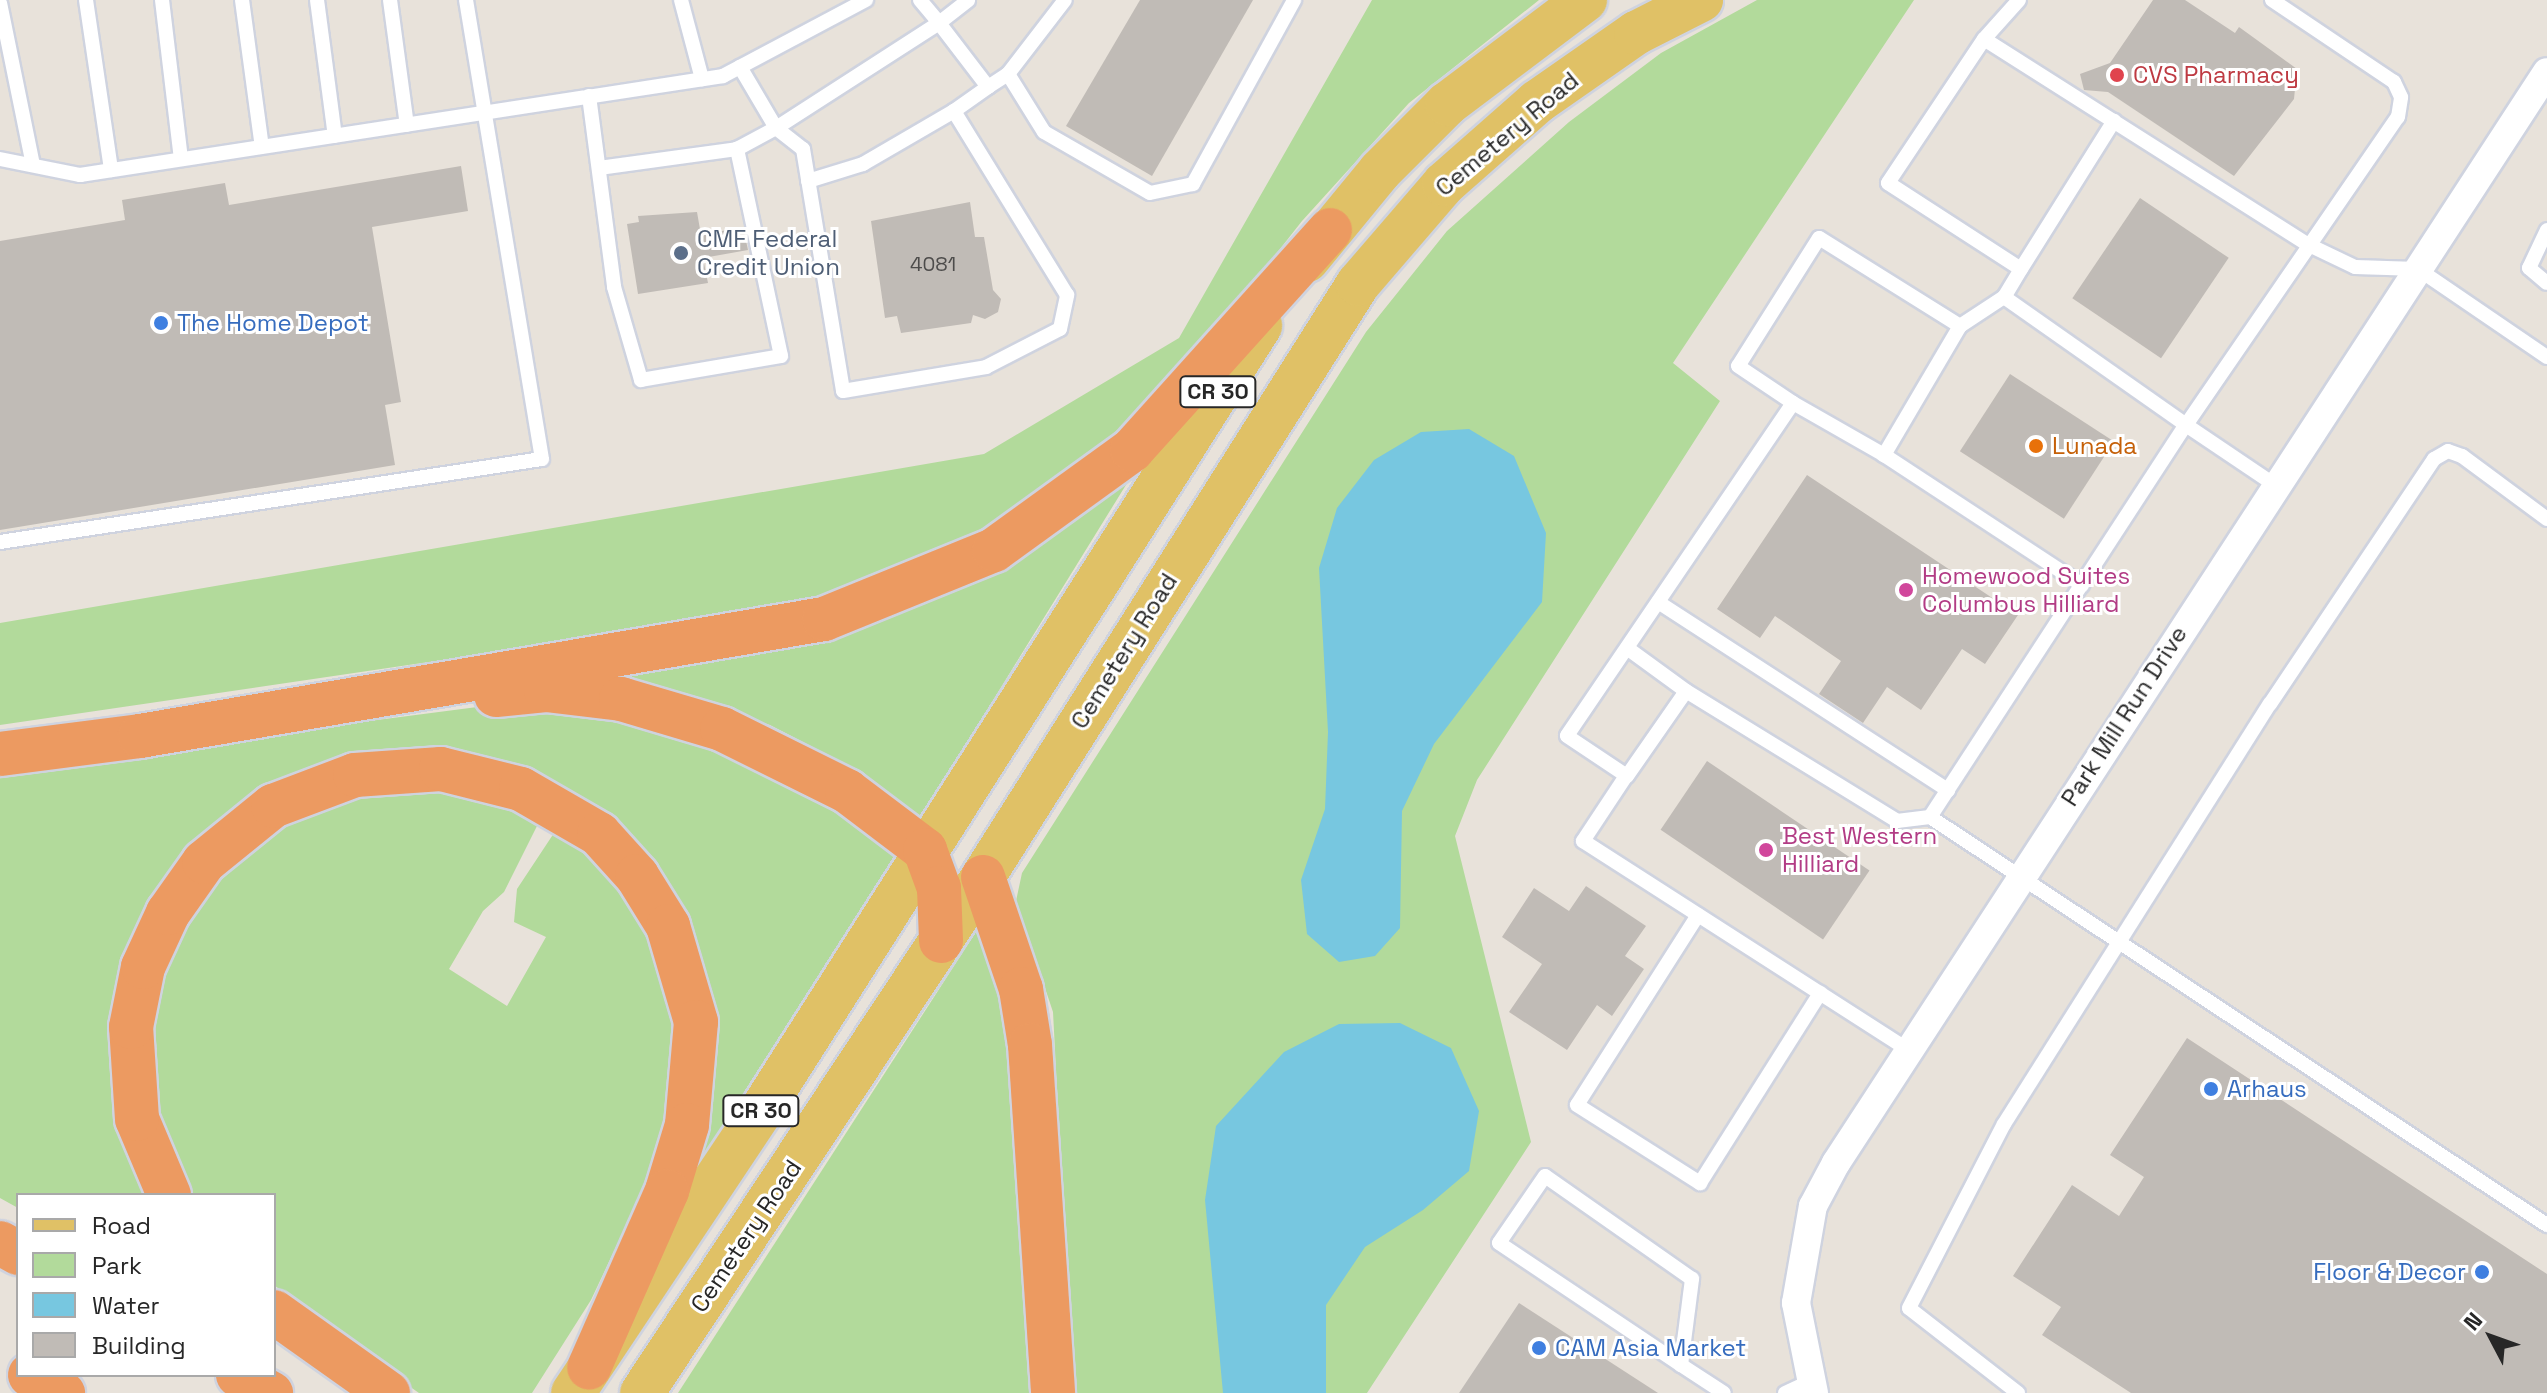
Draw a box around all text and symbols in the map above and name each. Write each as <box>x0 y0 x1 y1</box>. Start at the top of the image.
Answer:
place label: CVS Pharmacy <box>2133 61 2299 89</box>
street label: Cemetery Road <box>1430 66 1584 202</box>
marker: CVS Pharmacy <box>2108 66 2126 84</box>
place label: CMF Federal Credit Union <box>697 225 840 281</box>
marker: CMF Federal Credit Union <box>672 244 690 262</box>
house number: 4081 <box>910 252 956 276</box>
place label: The Home Depot <box>177 309 369 337</box>
marker: The Home Depot <box>152 314 170 332</box>
road number: CR 30 <box>1178 374 1258 410</box>
place label: Lunada <box>2052 432 2137 460</box>
marker: Lunada <box>2027 437 2045 455</box>
place label: Homewood Suites Columbus Hilliard <box>1922 562 2130 618</box>
street label: Cemetery Road <box>1065 568 1183 734</box>
marker: Homewood Suites Columbus Hilliard <box>1897 581 1915 599</box>
street label: Park Mill Run Drive <box>2055 621 2193 811</box>
place label: Best Western Hilliard <box>1782 822 1937 878</box>
marker: Best Western Hilliard <box>1757 841 1775 859</box>
place label: Arhaus <box>2227 1075 2307 1103</box>
marker: Arhaus <box>2202 1080 2220 1098</box>
road number: CR 30 <box>721 1093 801 1129</box>
street label: Cemetery Road <box>684 1154 808 1318</box>
legend <box>16 1193 276 1377</box>
text: Road <box>92 1210 151 1241</box>
text: Park <box>92 1250 142 1281</box>
place label: Floor & Decor <box>2313 1258 2466 1286</box>
marker: Floor & Decor <box>2473 1263 2491 1281</box>
text: Water <box>92 1290 160 1321</box>
north arrow <box>2451 1297 2531 1377</box>
text: N <box>2457 1307 2488 1336</box>
text: Building <box>92 1330 186 1361</box>
place label: CAM Asia Market <box>1555 1334 1747 1362</box>
marker: CAM Asia Market <box>1530 1339 1548 1357</box>

